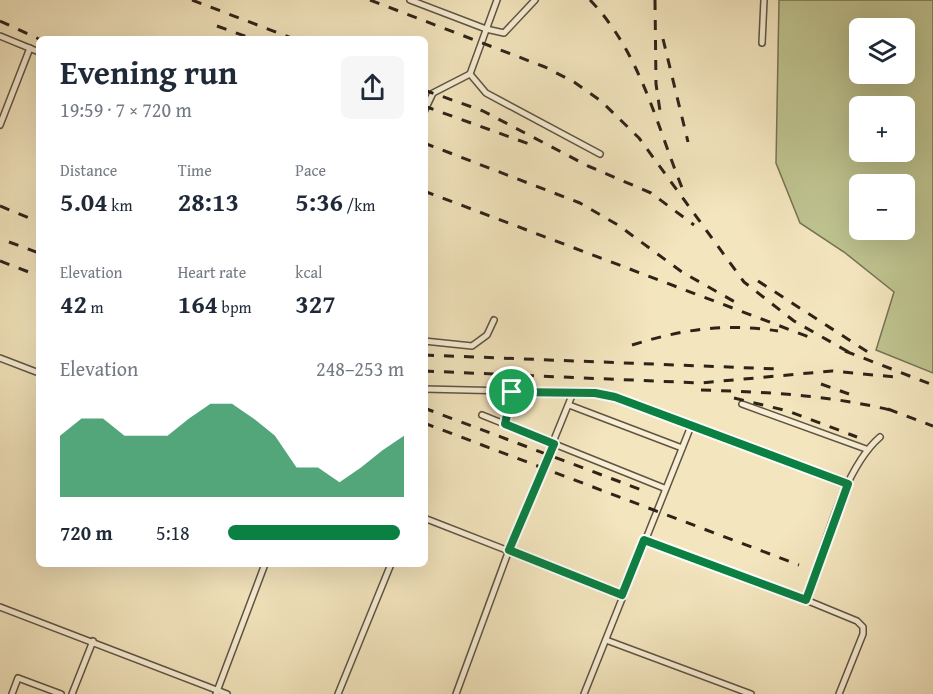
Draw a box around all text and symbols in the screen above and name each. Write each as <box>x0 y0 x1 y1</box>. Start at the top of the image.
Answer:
map controls <box>849 18 915 240</box>
button: layers <box>849 18 915 84</box>
text: Evening run <box>60 48 237 96</box>
button: share <box>341 56 404 119</box>
text: 19:59 · 7 × 720 m <box>60 95 192 124</box>
button: + <box>849 96 915 162</box>
text: Distance <box>60 158 117 182</box>
text: Time <box>178 158 212 182</box>
text: Pace <box>295 158 326 182</box>
button: − <box>849 174 915 240</box>
text: 5.04 <box>60 182 108 221</box>
text: 28:13 <box>178 182 239 221</box>
text: 5:36 <box>295 182 343 221</box>
text: km <box>108 193 132 217</box>
text: /km <box>343 193 375 217</box>
text: Elevation <box>60 260 123 284</box>
text: Heart rate <box>178 260 246 284</box>
text: kcal <box>295 260 323 284</box>
text: 42 <box>60 284 87 323</box>
text: 164 <box>178 284 218 323</box>
text: 327 <box>295 284 336 323</box>
text: m <box>87 295 104 319</box>
text: bpm <box>218 295 252 319</box>
text: Elevation <box>60 354 138 383</box>
text: 248–253 m <box>316 354 404 383</box>
pin <box>486 366 537 417</box>
icon: arrive <box>495 375 528 408</box>
text: 720 m <box>60 518 113 547</box>
text: 5:18 <box>156 518 190 547</box>

